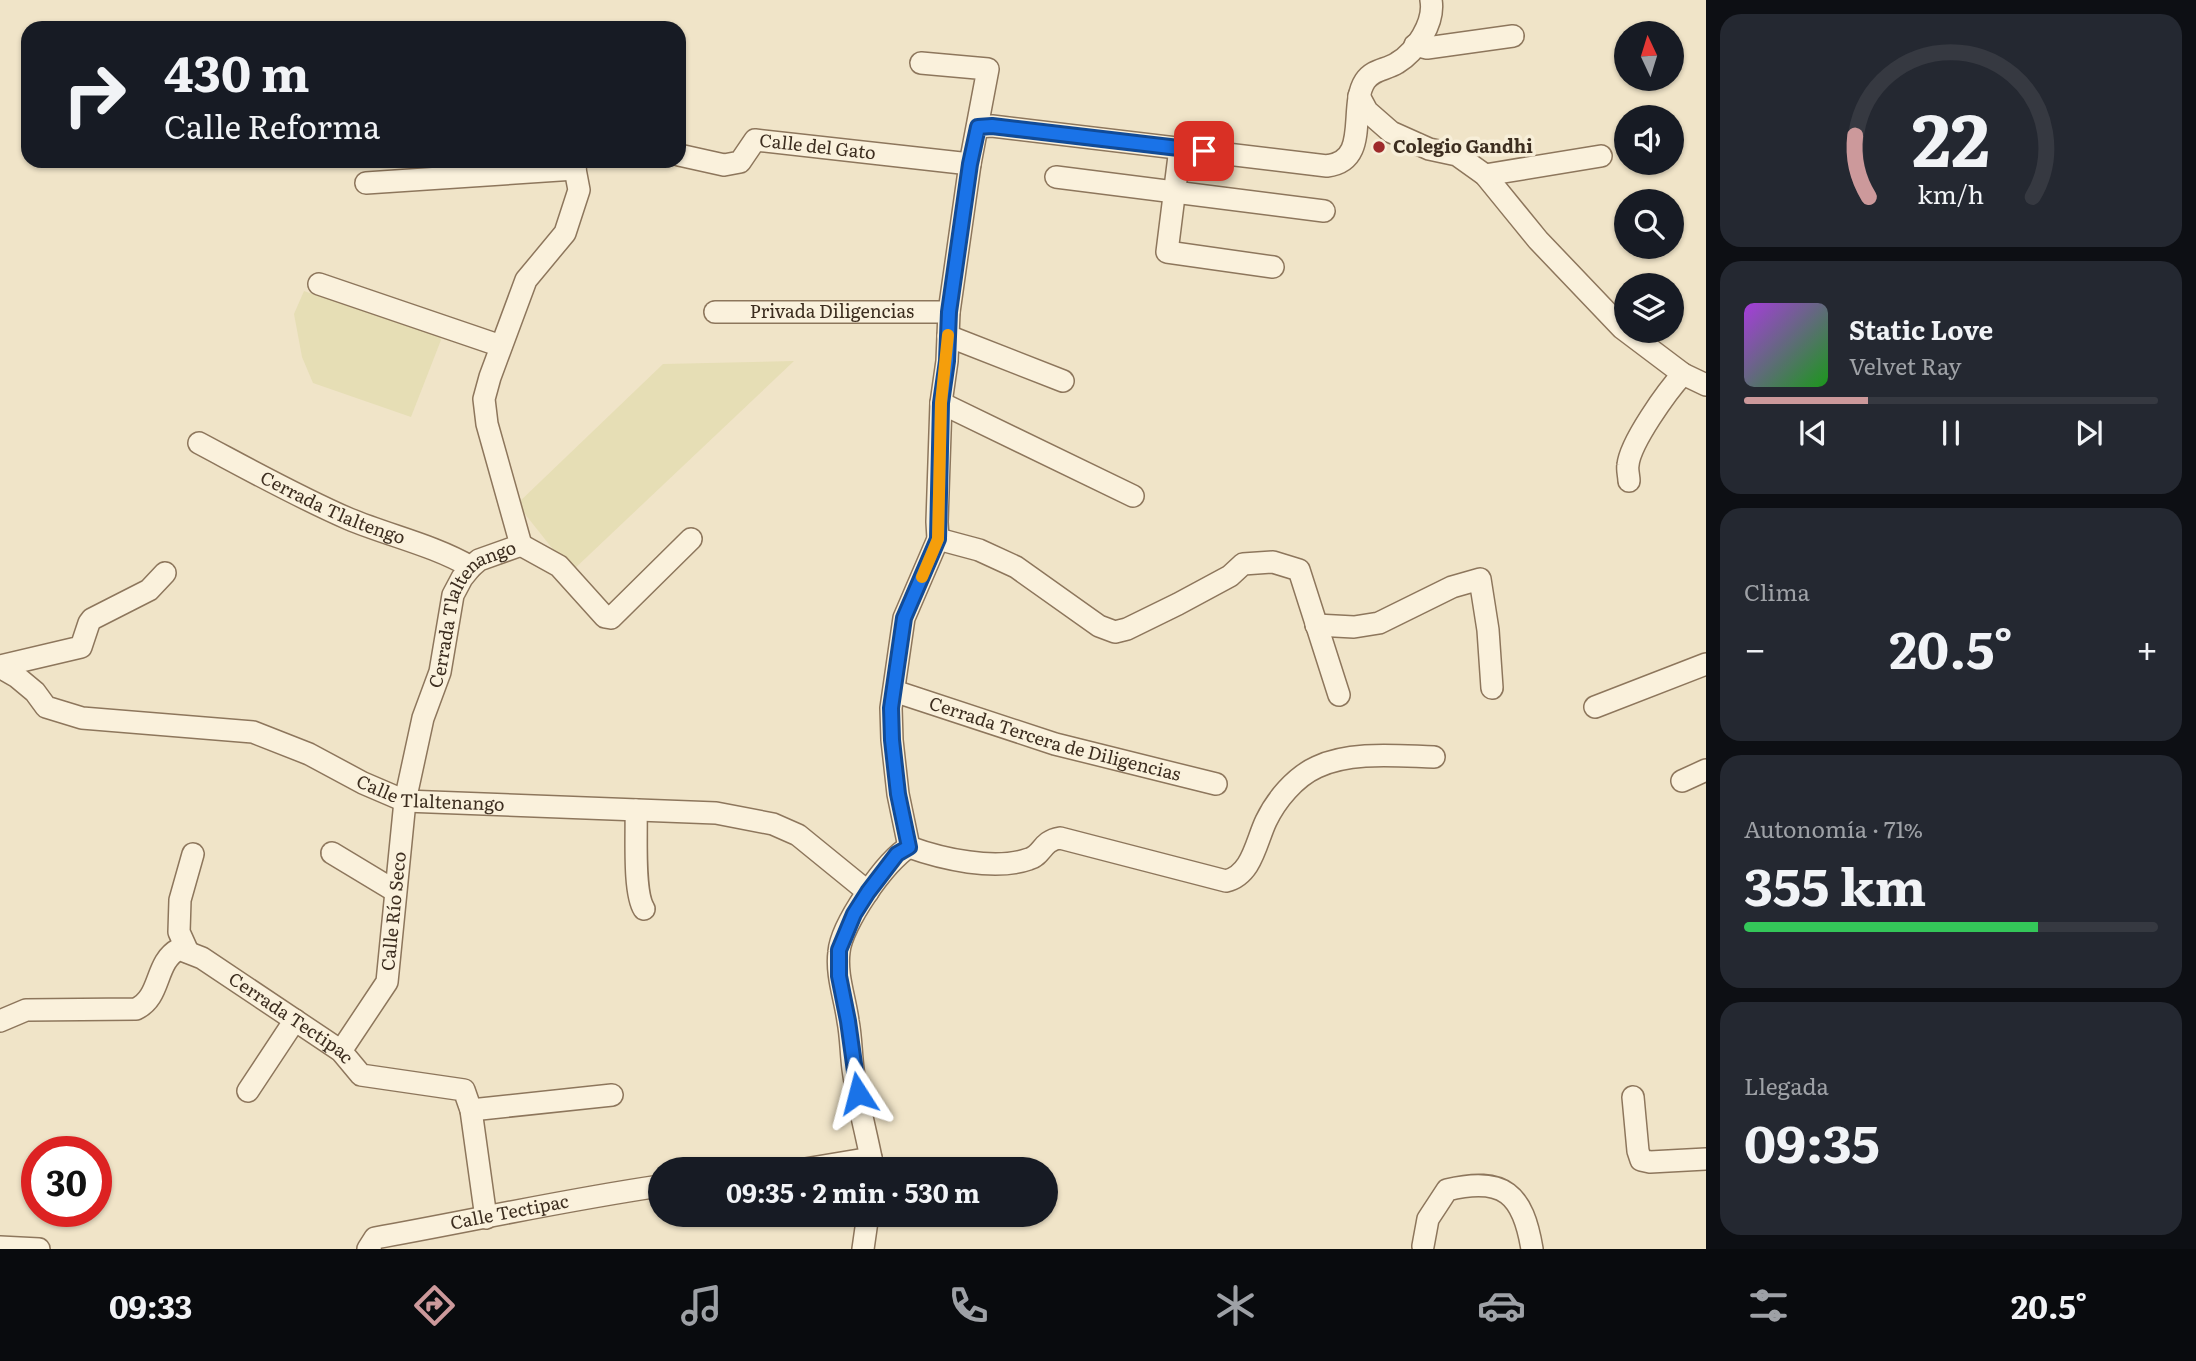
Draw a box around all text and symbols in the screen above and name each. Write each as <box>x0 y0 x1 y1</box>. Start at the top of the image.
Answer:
north arrow <box>1614 21 1684 91</box>
map controls <box>1614 21 1684 343</box>
text: 430 m <box>164 34 310 107</box>
icon: right <box>49 49 140 140</box>
text: 22 <box>1912 81 1990 189</box>
text: Calle Reforma <box>164 101 380 149</box>
button: sound <box>1614 105 1684 175</box>
pin <box>1174 121 1234 181</box>
street label: Calle del Gato <box>758 126 877 165</box>
icon: arrive <box>1185 132 1223 170</box>
place label: Colegio Gandhi <box>1393 132 1533 159</box>
marker: Colegio Gandhi <box>1371 139 1387 155</box>
text: km/h <box>1918 174 1984 211</box>
button: search <box>1614 189 1684 259</box>
button: layers <box>1614 273 1684 343</box>
street label: Privada Diligencias <box>750 297 914 324</box>
text: Static Love <box>1849 309 1993 348</box>
text: Velvet Ray <box>1849 348 1961 382</box>
icon: previous <box>1794 414 1832 452</box>
icon: pause <box>1932 414 1970 452</box>
icon: next <box>2070 414 2108 452</box>
street label: Cerrada Tlaltengo <box>256 463 409 550</box>
street label: Cerrada Tlaltenango <box>420 533 520 692</box>
text: Clima <box>1744 574 1810 608</box>
text: 20.5° <box>1889 608 2013 685</box>
text: − <box>1744 618 1766 675</box>
text: + <box>2136 618 2158 675</box>
street label: Cerrada Tercera de Diligencias <box>926 688 1184 787</box>
street label: Calle Tlaltenango <box>352 767 505 817</box>
text: Autonomía · 71% <box>1744 811 1923 845</box>
text: 355 km <box>1744 845 1926 922</box>
street label: Calle Río Seco <box>373 850 412 972</box>
street label: Cerrada Tectipac <box>224 965 361 1069</box>
position arrow <box>821 1056 895 1130</box>
text: Llegada <box>1744 1068 1829 1102</box>
text: 09:35 <box>1744 1102 1880 1179</box>
speed limit sign: 30 <box>21 1136 112 1227</box>
text: 09:35 · 2 min · 530 m <box>726 1172 980 1211</box>
street label: Calle Tectipac <box>448 1186 571 1236</box>
text: 09:33 <box>109 1281 192 1329</box>
icon: directions <box>410 1281 459 1330</box>
icon: music <box>677 1281 726 1330</box>
icon: phone <box>944 1281 993 1330</box>
icon: climate <box>1211 1281 1260 1330</box>
icon: car <box>1477 1281 1526 1330</box>
icon: filters <box>1744 1281 1793 1330</box>
text: 20.5° <box>2011 1281 2087 1329</box>

